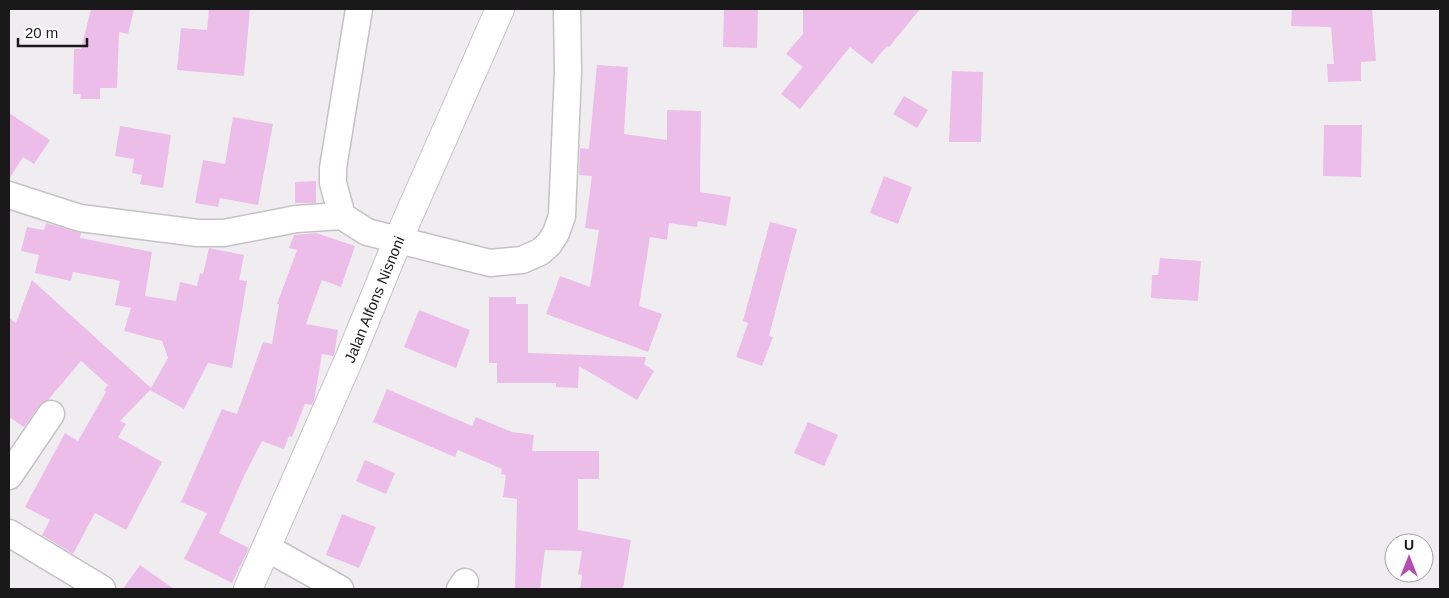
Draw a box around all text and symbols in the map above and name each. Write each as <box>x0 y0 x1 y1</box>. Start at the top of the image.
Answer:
scale bar <box>18 15 86 47</box>
text: 20 m <box>25 24 58 41</box>
street label: Jalan Alfons Nisnoni <box>340 233 407 365</box>
north arrow <box>1384 533 1434 583</box>
text: U <box>1404 537 1414 553</box>

